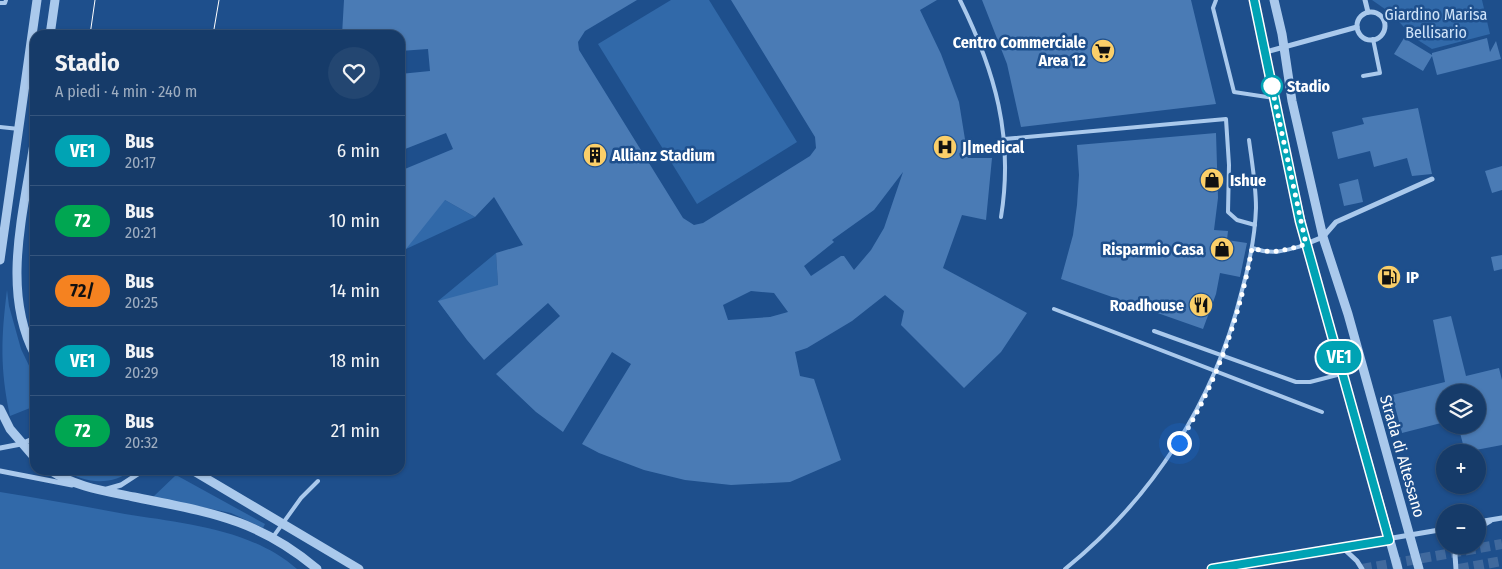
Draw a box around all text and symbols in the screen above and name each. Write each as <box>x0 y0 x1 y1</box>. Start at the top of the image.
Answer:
park label: Giardino Marisa Bellisario <box>1385 5 1488 42</box>
place label: Centro Commerciale Area 12 <box>953 33 1087 70</box>
supermarket icon: Centro Commerciale Area 12 <box>1090 38 1116 64</box>
button: heart <box>328 47 380 99</box>
text: Stadio <box>55 49 120 77</box>
marker: Stadio <box>1261 75 1283 97</box>
place label: Stadio <box>1287 77 1331 96</box>
text: A piedi · 4 min · 240 m <box>55 82 197 101</box>
text: Bus <box>125 130 154 153</box>
hospital icon: J|medical <box>932 134 958 160</box>
place label: J|medical <box>961 138 1025 157</box>
text: 6 min <box>337 139 380 162</box>
text: VE1 <box>70 140 95 162</box>
building icon: Allianz Stadium <box>582 142 608 168</box>
place label: Allianz Stadium <box>611 146 715 165</box>
text: 20:17 <box>125 153 156 172</box>
shop icon: Ishue <box>1199 167 1225 193</box>
place label: Ishue <box>1230 171 1266 190</box>
text: Bus <box>125 200 154 223</box>
text: 10 min <box>329 209 380 232</box>
text: 72 <box>75 210 90 232</box>
text: 20:21 <box>125 223 157 242</box>
shop icon: Risparmio Casa <box>1209 236 1235 262</box>
place label: Risparmio Casa <box>1102 240 1204 259</box>
fuel station icon: IP <box>1376 264 1402 290</box>
place label: IP <box>1406 268 1419 287</box>
text: Bus <box>125 270 154 293</box>
text: 14 min <box>330 279 380 302</box>
text: 72/ <box>70 280 95 302</box>
restaurant icon: Roadhouse <box>1188 292 1214 318</box>
text: 20:25 <box>125 293 158 312</box>
place label: Roadhouse <box>1110 296 1184 315</box>
text: Bus <box>125 340 154 363</box>
line badge: VE1 <box>1310 341 1368 373</box>
text: VE1 <box>1326 346 1352 368</box>
text: 18 min <box>329 349 380 372</box>
text: VE1 <box>70 350 95 372</box>
text: 20:29 <box>125 363 159 382</box>
map controls <box>1436 384 1486 554</box>
button: layers <box>1436 384 1486 434</box>
street label: Strada di Altessano <box>1376 393 1429 519</box>
text: Bus <box>125 410 154 433</box>
text: 21 min <box>331 419 380 442</box>
text: 72 <box>75 420 90 442</box>
your location <box>1167 431 1192 456</box>
text: 20:32 <box>125 433 158 452</box>
button: + <box>1436 444 1486 494</box>
button: − <box>1436 504 1486 554</box>

